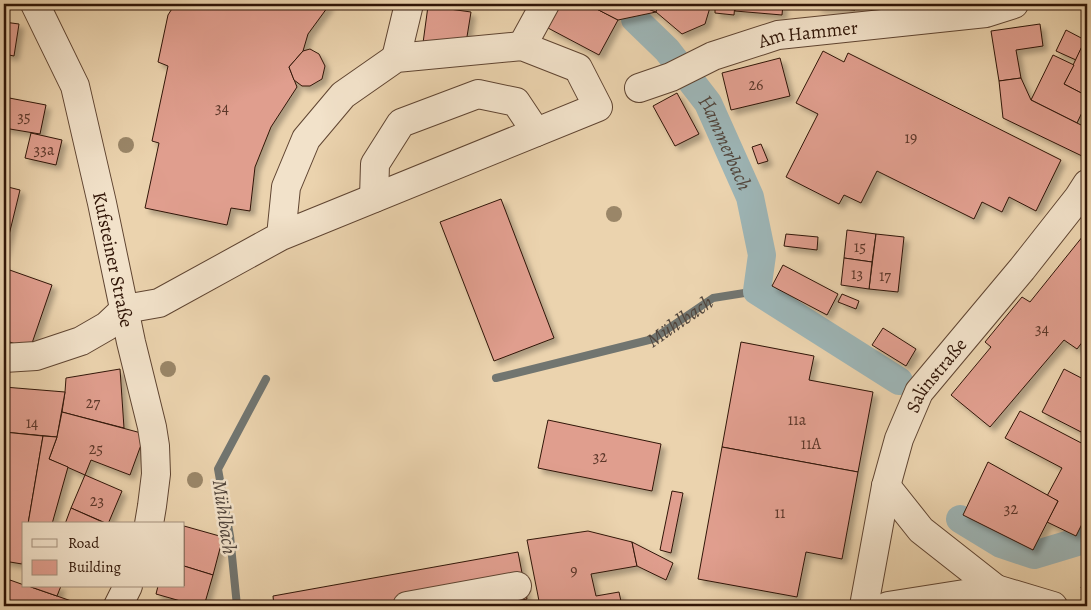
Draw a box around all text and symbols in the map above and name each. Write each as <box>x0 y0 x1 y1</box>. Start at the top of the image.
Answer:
street label: Am Hammer <box>754 15 859 55</box>
house number: 26 <box>749 74 764 96</box>
water label: Hammerbach <box>692 89 758 195</box>
house number: 34 <box>215 97 229 119</box>
house number: 35 <box>17 106 31 128</box>
house number: 19 <box>905 127 917 149</box>
house number: 33a <box>34 139 55 161</box>
street label: Kufsteiner Straße <box>86 189 140 330</box>
house number: 15 <box>854 236 866 258</box>
house number: 13 <box>851 263 863 285</box>
house number: 17 <box>879 265 891 287</box>
water label: Mühlbach <box>641 289 719 354</box>
house number: 34 <box>1035 318 1049 340</box>
street label: Salinstraße <box>900 333 973 417</box>
house number: 27 <box>86 392 100 414</box>
house number: 11a <box>788 409 807 431</box>
house number: 14 <box>26 412 38 434</box>
house number: 11A <box>801 433 822 455</box>
house number: 25 <box>89 438 103 460</box>
house number: 32 <box>593 446 608 468</box>
water label: Mühlbach <box>206 478 243 556</box>
house number: 23 <box>90 490 104 512</box>
house number: 32 <box>1004 498 1019 520</box>
house number: 11 <box>775 502 786 524</box>
legend <box>22 522 185 588</box>
text: Road <box>68 533 100 553</box>
text: Building <box>68 557 121 577</box>
house number: 9 <box>570 560 578 582</box>

